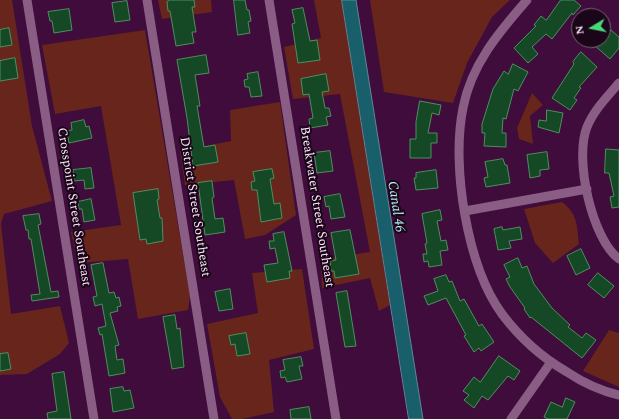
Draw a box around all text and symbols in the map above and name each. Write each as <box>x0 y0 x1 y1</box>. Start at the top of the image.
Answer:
north arrow <box>571 8 611 48</box>
text: N <box>571 24 589 36</box>
street label: Breakwater Street Southeast <box>296 125 336 289</box>
street label: Crosspoint Street Southeast <box>53 127 93 287</box>
street label: District Street Southeast <box>175 136 213 278</box>
water label: Canal 46 <box>383 180 407 234</box>

